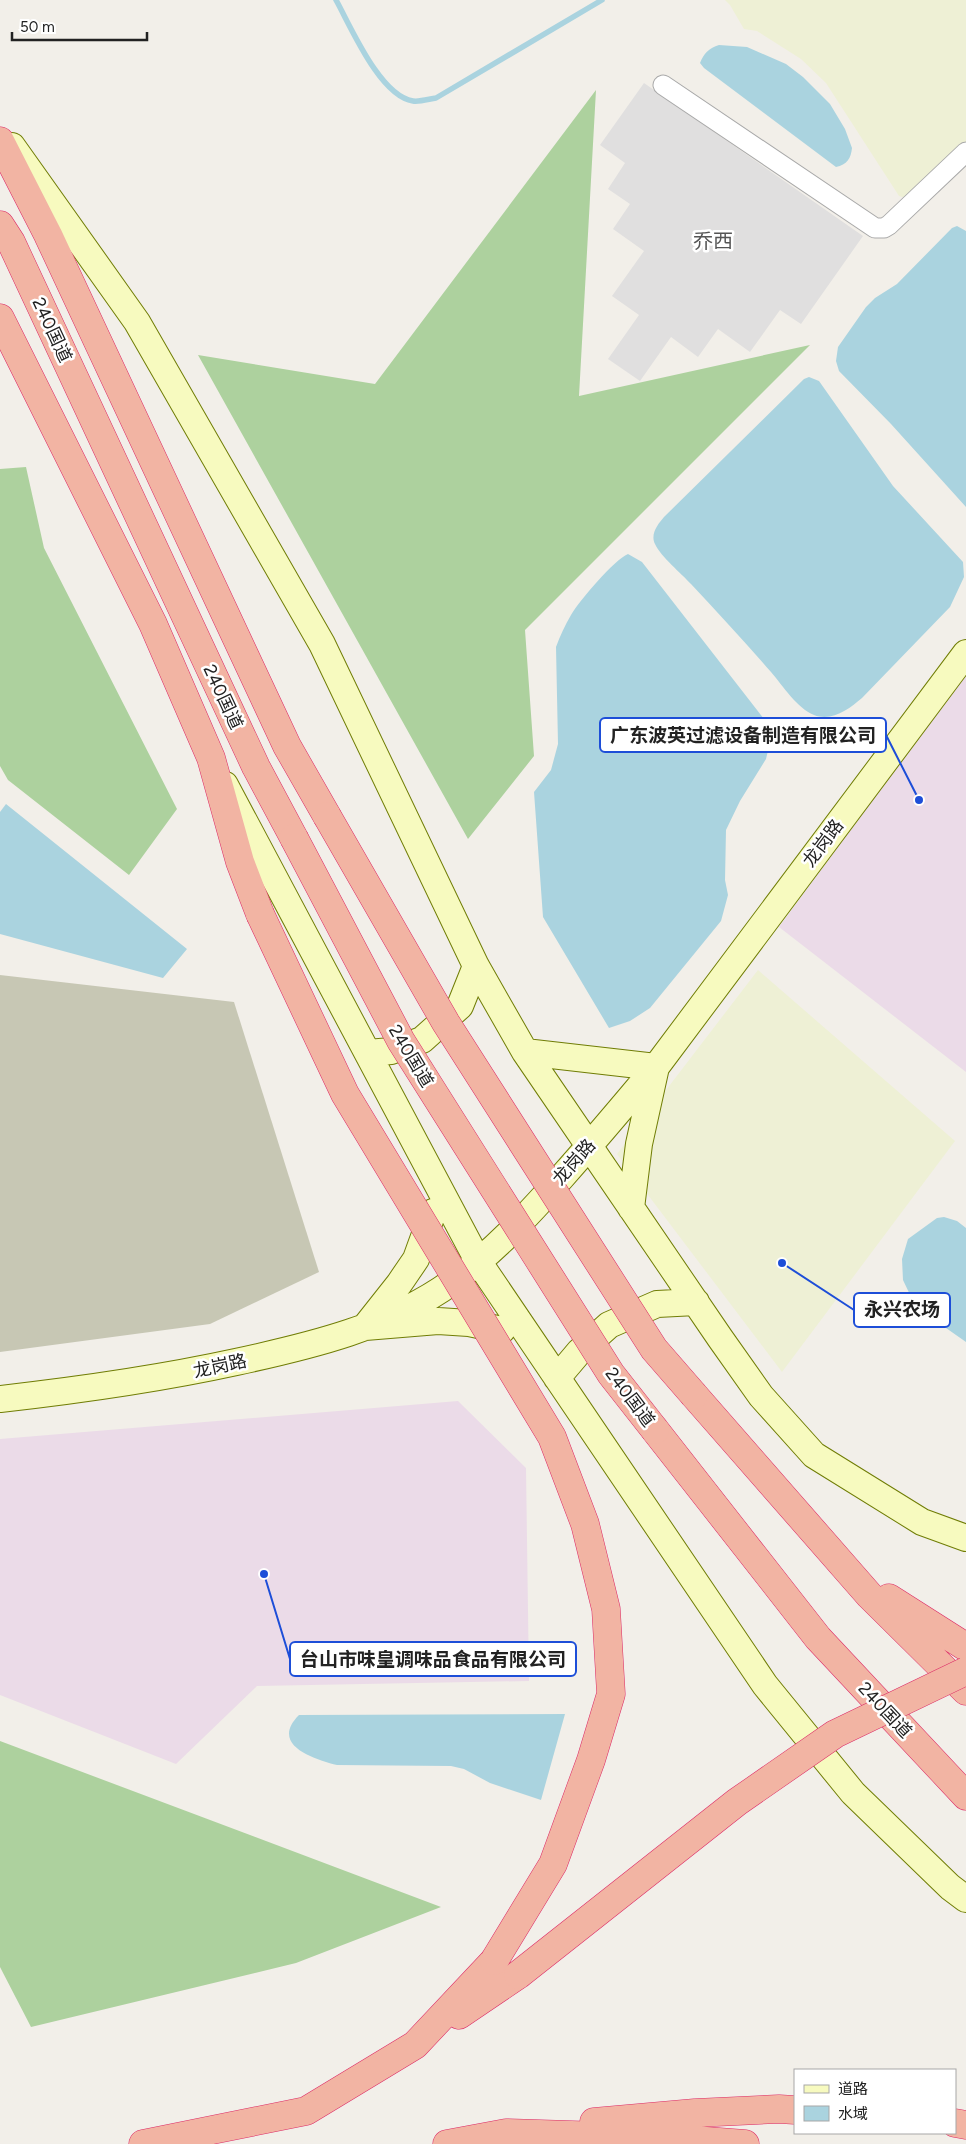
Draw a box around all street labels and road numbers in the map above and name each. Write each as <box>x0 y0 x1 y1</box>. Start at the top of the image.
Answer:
street label: 240国道 <box>27 294 77 366</box>
street label: 240国道 <box>198 661 248 733</box>
street label: 龙岗路 <box>798 815 848 871</box>
street label: 240国道 <box>384 1021 438 1091</box>
street label: 龙岗路 <box>548 1134 600 1190</box>
street label: 龙岗路 <box>191 1350 249 1382</box>
street label: 240国道 <box>601 1363 659 1431</box>
street label: 240国道 <box>854 1677 916 1743</box>

